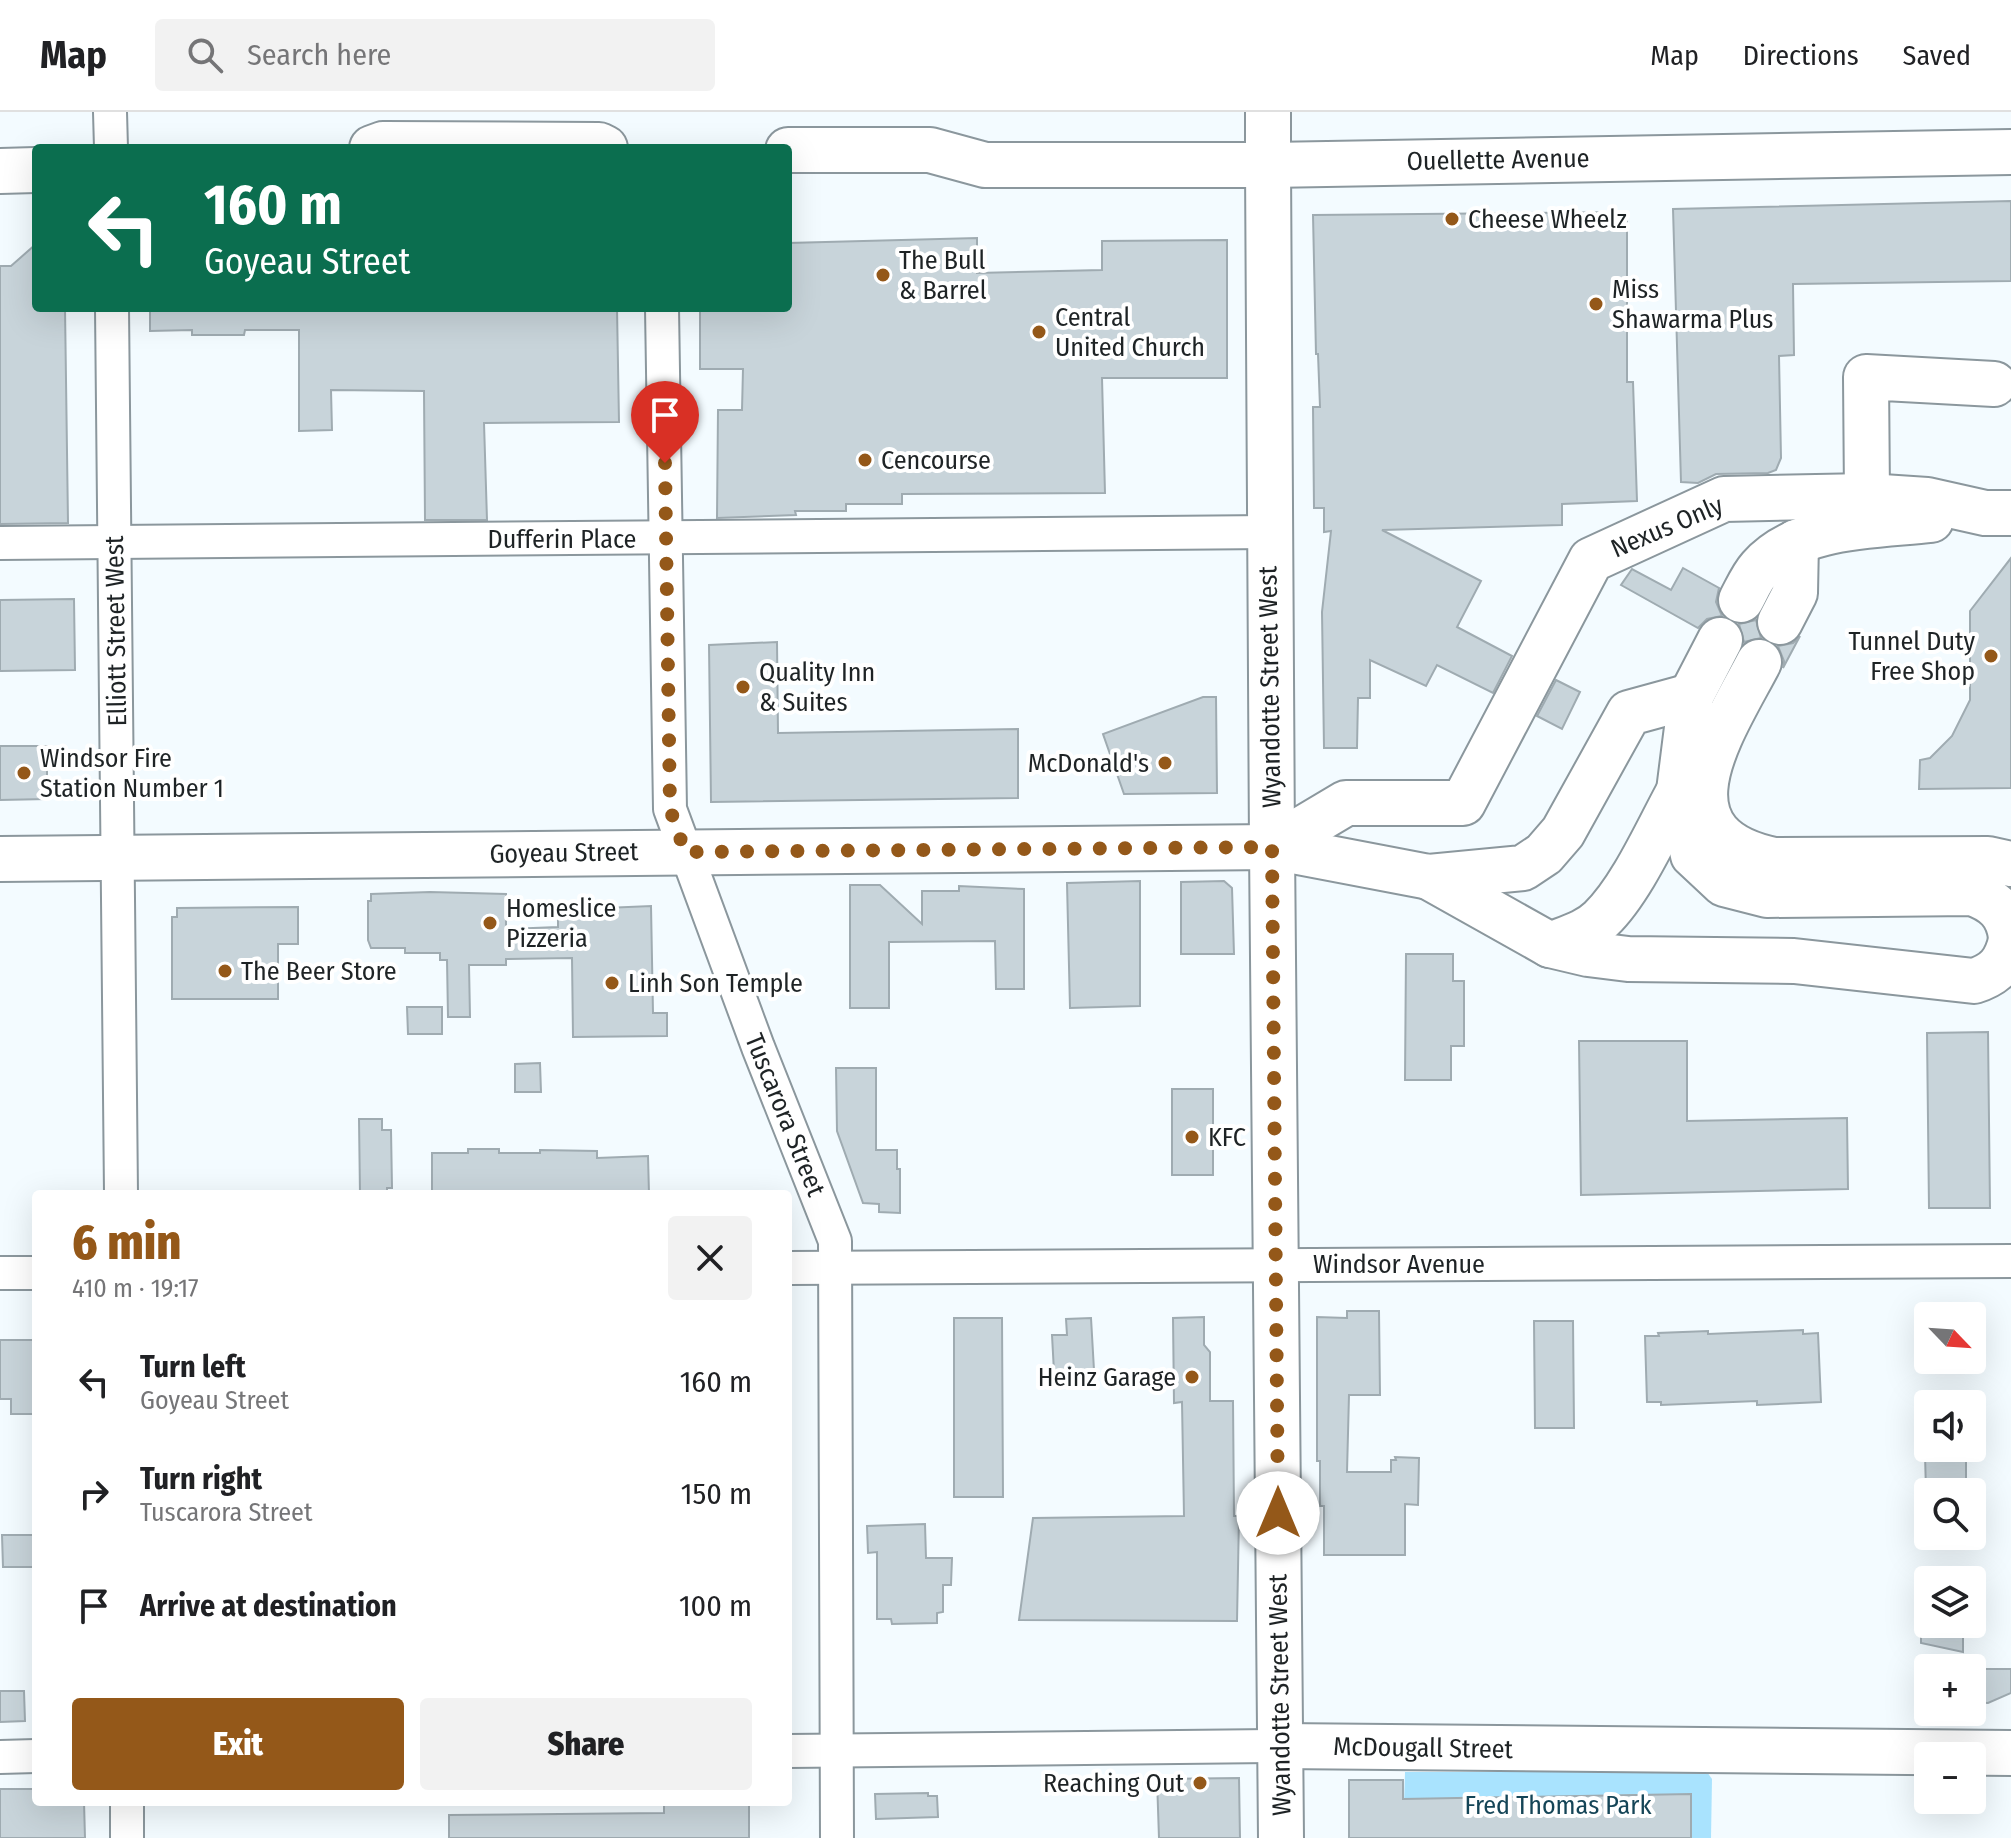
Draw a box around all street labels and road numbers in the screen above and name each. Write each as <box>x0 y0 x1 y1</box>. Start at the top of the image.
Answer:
street label: Ouellette Avenue <box>1406 143 1590 177</box>
street label: Nexus Only <box>1606 489 1728 564</box>
street label: Dufferin Place <box>488 524 636 555</box>
street label: Elliott Street West <box>99 535 133 727</box>
street label: Wyandotte Street West <box>1252 565 1288 808</box>
street label: Goyeau Street <box>489 836 639 870</box>
street label: Tuscarora Street <box>738 1029 832 1201</box>
street label: Windsor Avenue <box>1313 1249 1485 1280</box>
street label: Wyandotte Street West <box>1262 1573 1298 1816</box>
street label: McDougall Street <box>1333 1731 1514 1765</box>

